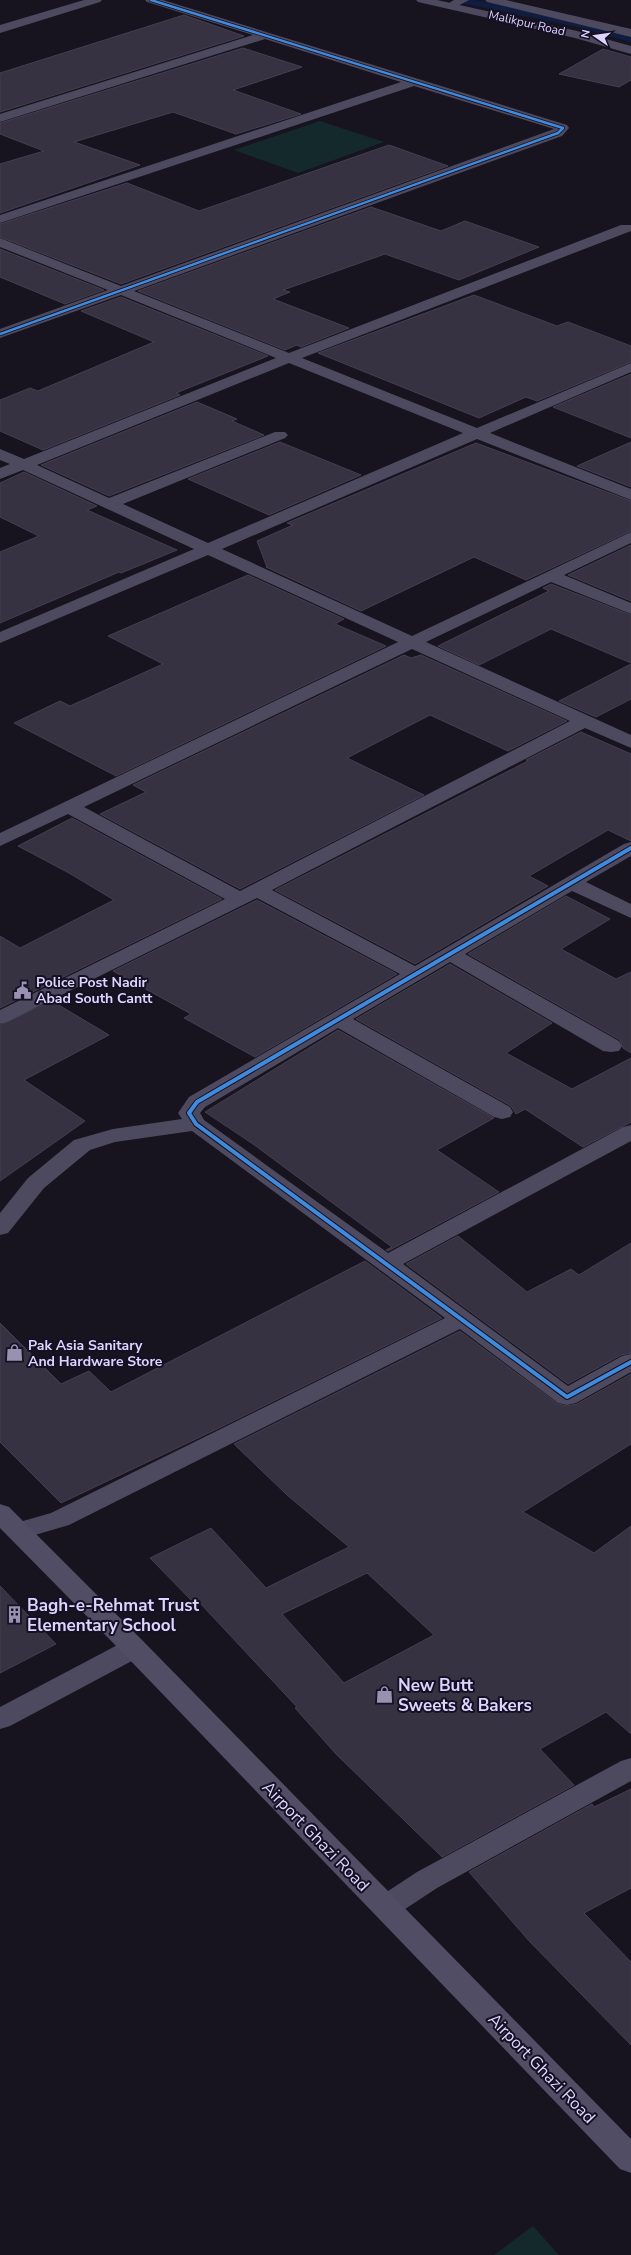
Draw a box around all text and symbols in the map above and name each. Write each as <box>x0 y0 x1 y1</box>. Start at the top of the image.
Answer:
street label: Malikpur Road <box>487 6 567 40</box>
north arrow <box>575 16 615 56</box>
text: N <box>578 28 594 40</box>
place label: Police Post Nadir Abad South Cantt <box>36 973 153 1008</box>
public building icon: Police Post Nadir Abad South Cantt <box>13 980 33 1000</box>
place label: Pak Asia Sanitary And Hardware Store <box>28 1336 163 1371</box>
shop icon: Pak Asia Sanitary And Hardware Store <box>5 1343 25 1363</box>
place label: Bagh-e-Rehmat Trust Elementary School <box>27 1594 200 1637</box>
building icon: Bagh-e-Rehmat Trust Elementary School <box>4 1605 24 1625</box>
place label: New Butt Sweets & Bakers <box>398 1674 532 1717</box>
shop icon: New Butt Sweets & Bakers <box>375 1685 395 1705</box>
street label: Airport Ghazi Road <box>257 1776 374 1897</box>
street label: Airport Ghazi Road <box>483 2008 600 2129</box>

